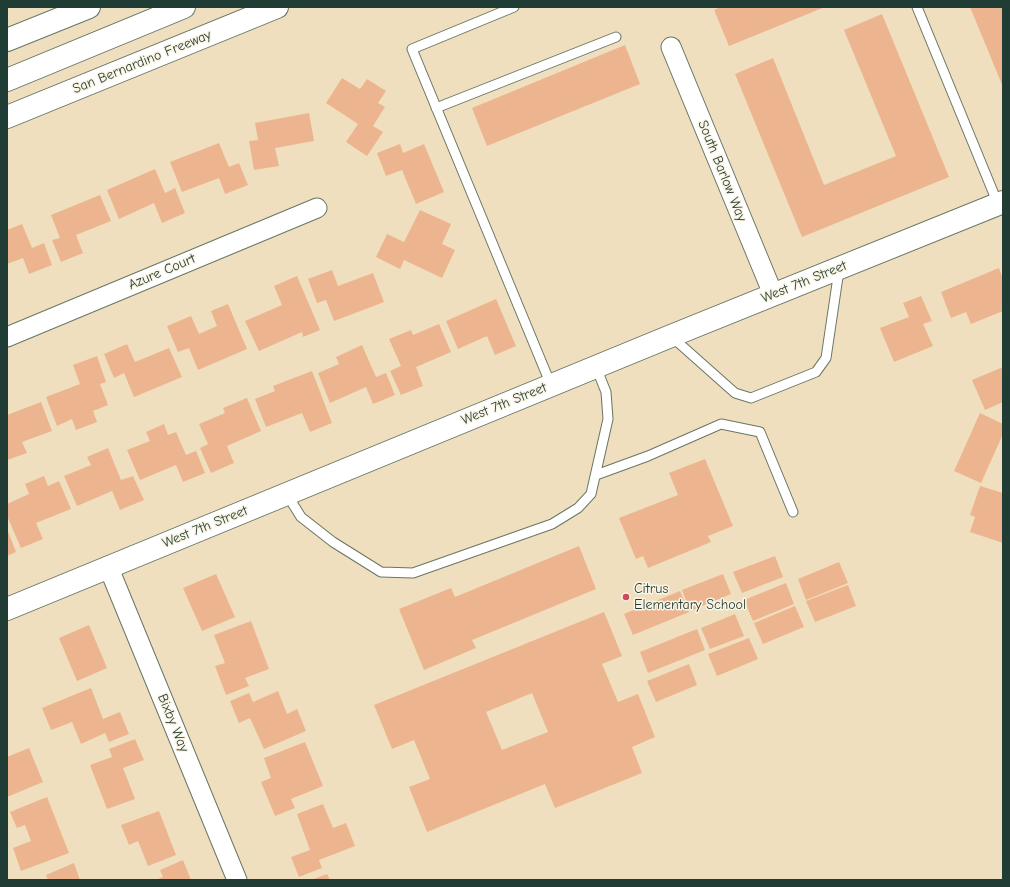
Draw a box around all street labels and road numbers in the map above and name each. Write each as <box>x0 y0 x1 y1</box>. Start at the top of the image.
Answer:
street label: San Bernardino Freeway <box>70 26 214 98</box>
street label: South Barlow Way <box>694 118 750 224</box>
street label: Azure Court <box>126 250 198 294</box>
street label: West 7th Street <box>759 257 849 307</box>
street label: West 7th Street <box>459 379 549 429</box>
street label: West 7th Street <box>160 502 250 552</box>
street label: Bixby Way <box>154 691 192 755</box>

